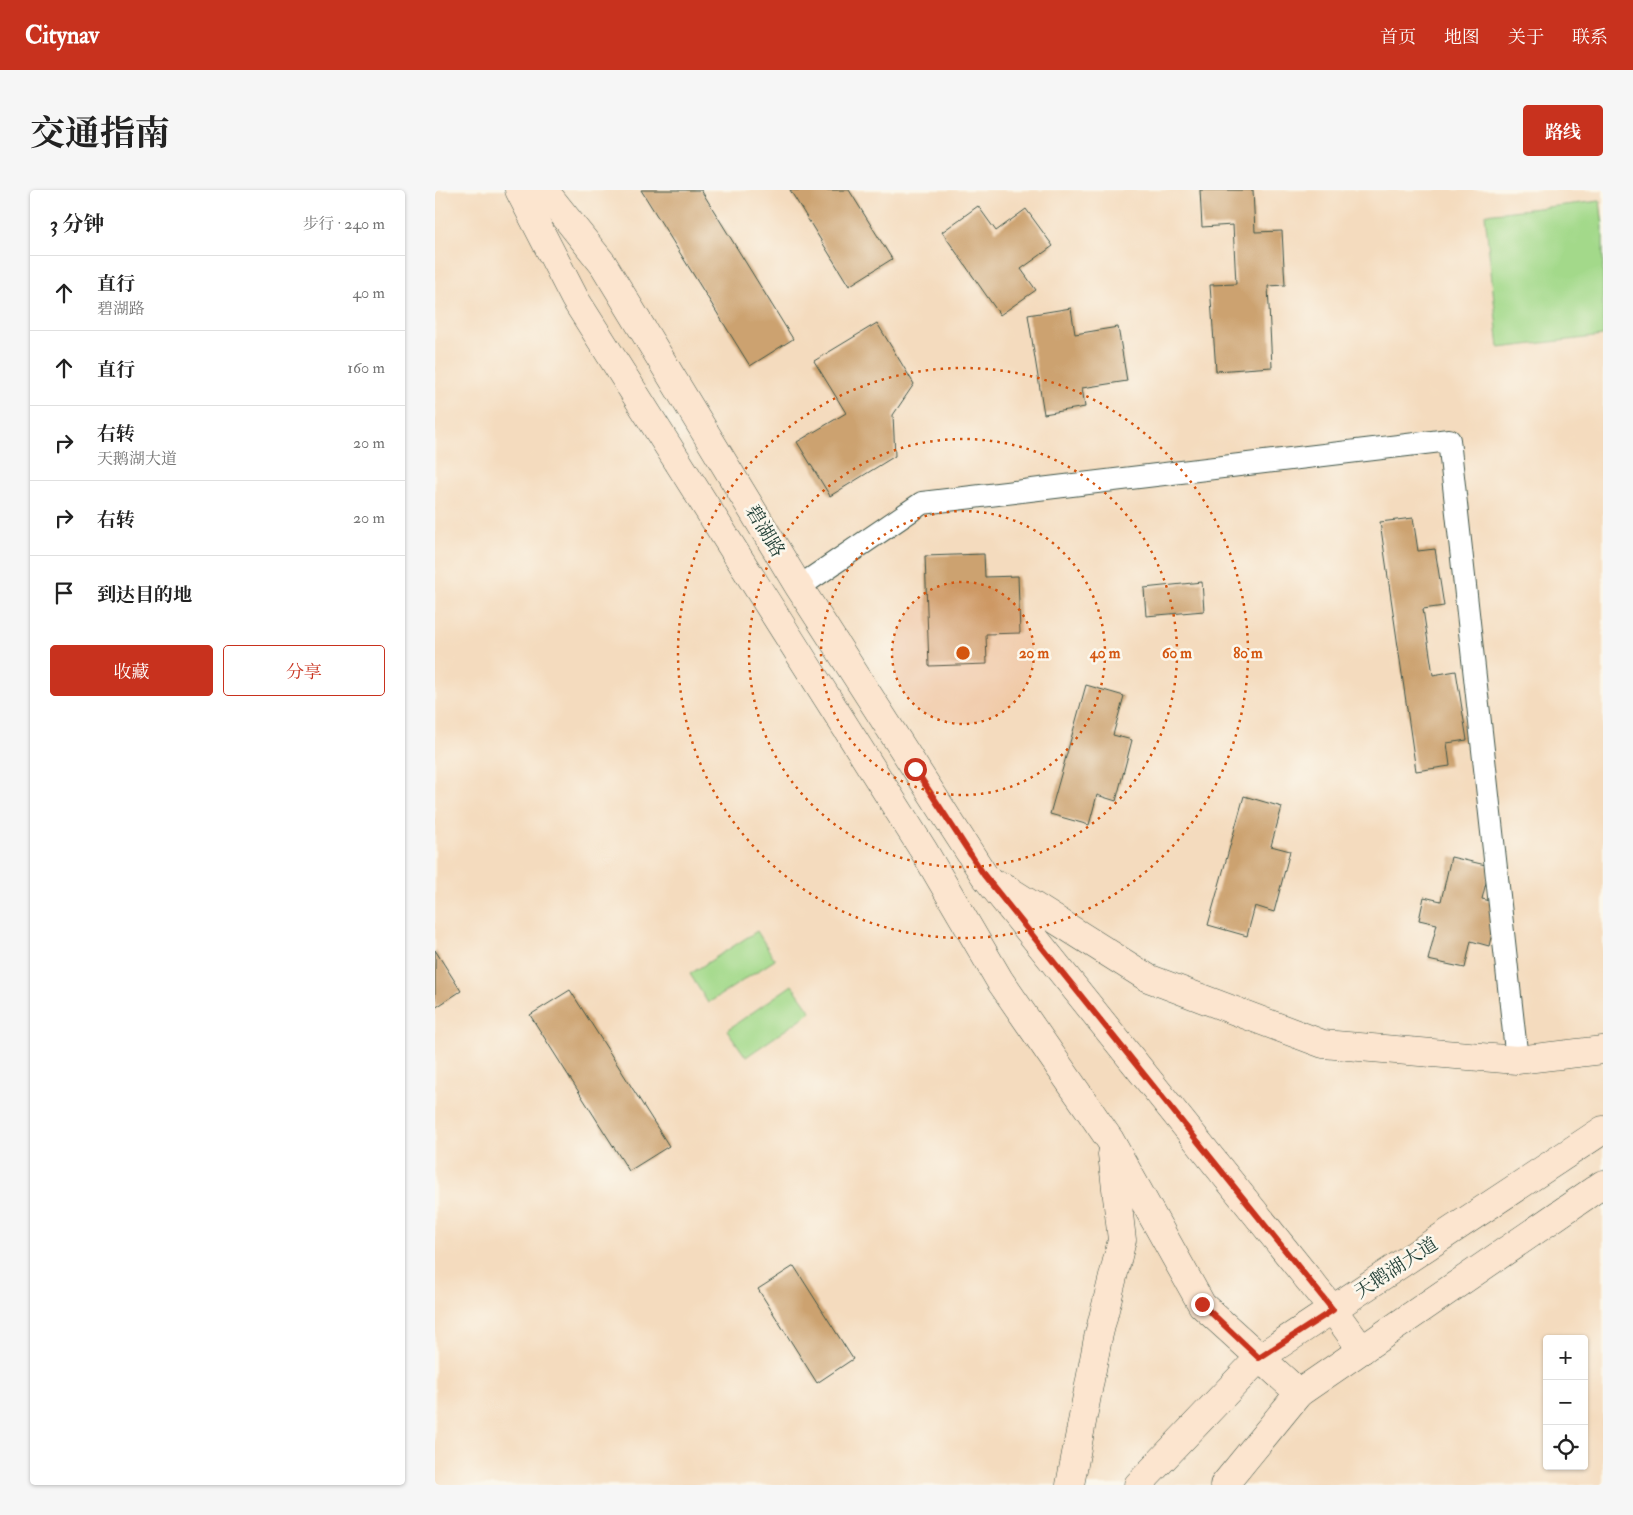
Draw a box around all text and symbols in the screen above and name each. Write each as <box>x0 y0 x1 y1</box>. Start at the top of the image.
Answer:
text: Citynav <box>25 20 99 51</box>
text: 首页 <box>1380 26 1416 49</box>
text: 地图 <box>1444 26 1480 49</box>
text: 关于 <box>1508 26 1544 49</box>
text: 联系 <box>1572 26 1608 49</box>
button: 路线 <box>1523 105 1603 156</box>
text: 交通指南 <box>30 112 170 156</box>
text: 3 分钟 <box>50 211 104 238</box>
text: 步行 · 240 m <box>302 214 385 234</box>
text: 直行 <box>97 272 135 296</box>
icon: ahead <box>50 279 78 307</box>
text: 40 m <box>352 283 385 303</box>
text: 碧湖路 <box>97 299 145 319</box>
icon: ahead <box>50 354 78 382</box>
text: 直行 <box>97 358 135 382</box>
text: 160 m <box>347 358 385 378</box>
text: 右转 <box>97 422 135 446</box>
icon: right <box>50 429 78 457</box>
text: 20 m <box>353 433 385 453</box>
text: 天鹅湖大道 <box>97 449 177 469</box>
street label: 碧湖路 <box>740 500 790 562</box>
icon: right <box>50 504 78 532</box>
text: 右转 <box>97 508 135 532</box>
text: 20 m <box>353 508 385 528</box>
icon: arrive <box>50 579 78 607</box>
text: 到达目的地 <box>97 583 192 607</box>
centre of rings <box>954 644 972 662</box>
text: 20 m <box>1019 644 1049 663</box>
text: 40 m <box>1089 644 1121 663</box>
text: 60 m <box>1162 644 1192 663</box>
text: 80 m <box>1233 644 1263 663</box>
button: 收藏 <box>50 645 213 696</box>
button: 分享 <box>223 645 385 696</box>
route start <box>904 758 927 781</box>
street label: 天鹅湖大道 <box>1350 1232 1442 1304</box>
route end <box>1191 1293 1214 1316</box>
map controls <box>1543 1335 1588 1470</box>
button: + <box>1543 1335 1588 1380</box>
button: − <box>1543 1380 1588 1425</box>
button: locate <box>1543 1425 1588 1470</box>

